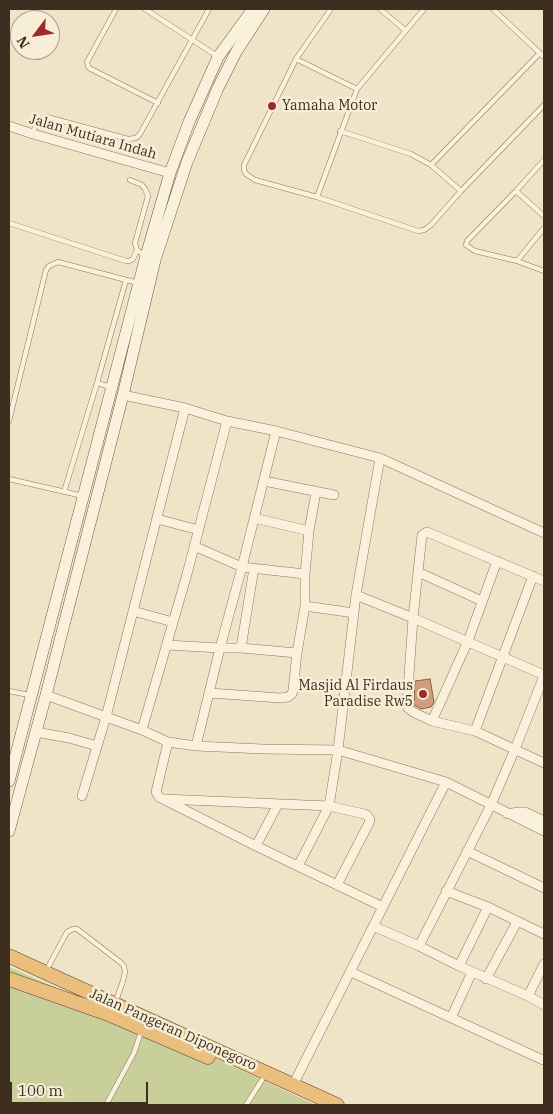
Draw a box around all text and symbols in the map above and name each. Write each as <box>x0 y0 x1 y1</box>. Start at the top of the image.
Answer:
north arrow <box>10 10 60 60</box>
text: N <box>12 33 34 52</box>
place label: Yamaha Motor <box>282 98 377 114</box>
marker: Yamaha Motor <box>266 100 278 112</box>
street label: Jalan Mutiara Indah <box>27 111 159 163</box>
place label: Masjid Al Firdaus Paradise Rw5 <box>298 678 413 710</box>
marker: Masjid Al Firdaus Paradise Rw5 <box>417 688 429 700</box>
street label: Jalan Pangeran Diponegoro <box>87 985 259 1075</box>
scale bar <box>12 1072 150 1104</box>
text: 100 m <box>18 1081 63 1100</box>

